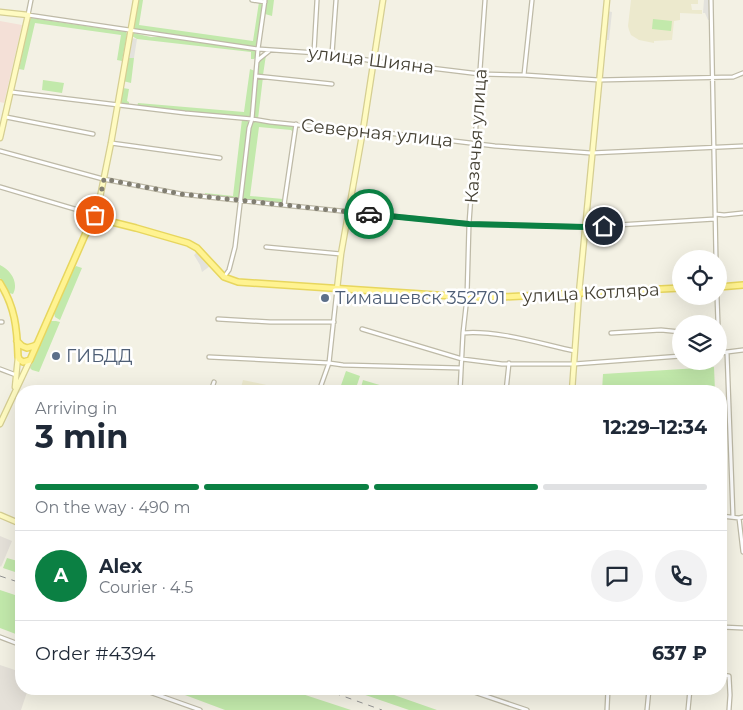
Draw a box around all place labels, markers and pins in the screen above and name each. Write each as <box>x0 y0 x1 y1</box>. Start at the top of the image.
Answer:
pin <box>74 194 116 236</box>
pin <box>583 205 625 247</box>
place label: Тимашевск 352701 <box>335 287 505 309</box>
marker: Тимашевск 352701 <box>319 292 331 304</box>
place label: ГИБДД <box>66 345 132 367</box>
marker: ГИБДД <box>50 350 62 362</box>

